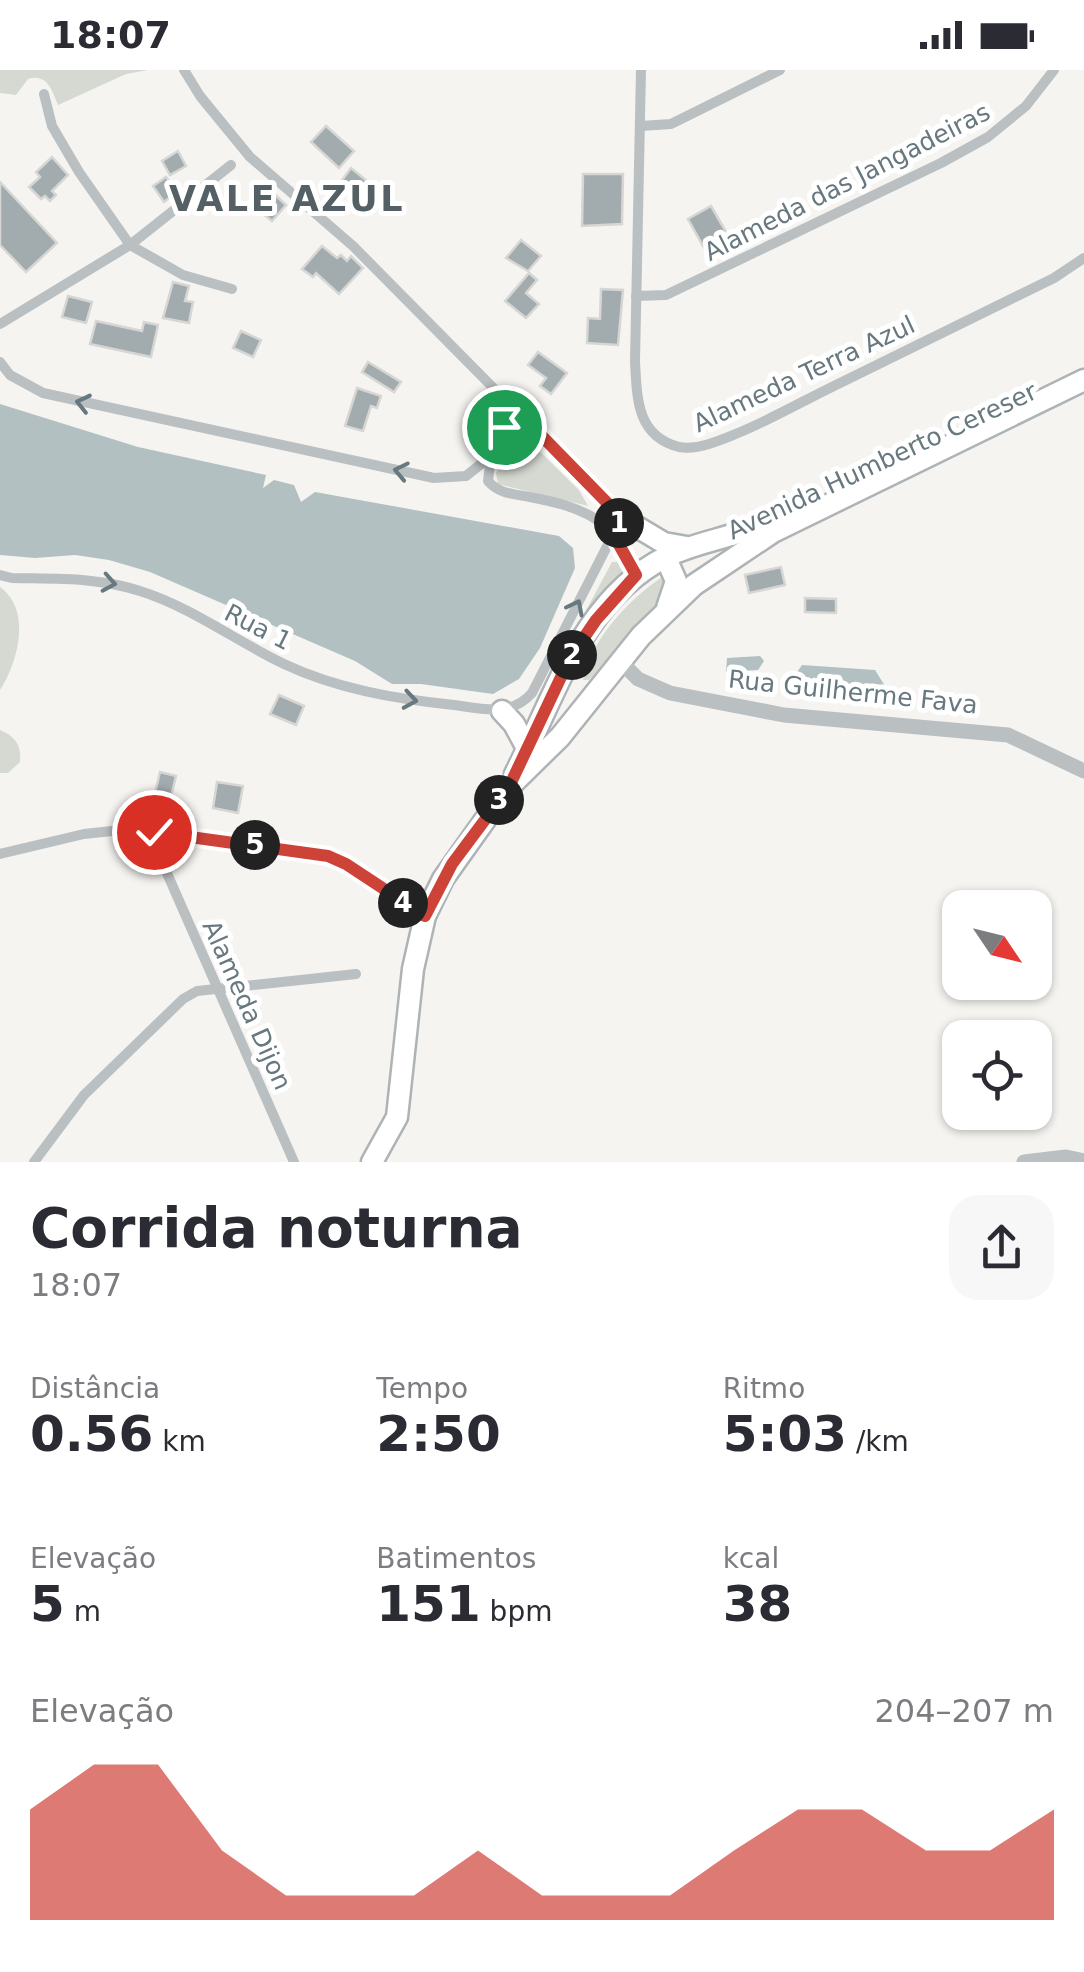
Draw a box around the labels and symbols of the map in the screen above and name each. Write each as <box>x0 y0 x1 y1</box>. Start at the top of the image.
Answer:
street label: Alameda das Jangadeiras <box>699 97 995 267</box>
district label: VALE AZUL <box>169 179 405 219</box>
street label: Alameda Terra Azul <box>689 310 919 438</box>
street label: Avenida Humberto Cereser <box>723 376 1042 546</box>
pin <box>462 385 547 470</box>
one-way arrow <box>75 394 92 415</box>
one-way arrow <box>393 461 410 482</box>
pin: 1 <box>594 498 644 548</box>
one-way arrow <box>101 572 117 593</box>
street label: Rua 1 <box>220 598 296 656</box>
one-way arrow <box>564 600 583 618</box>
pin: 2 <box>547 630 597 680</box>
street label: Rua Guilherme Fava <box>727 664 979 720</box>
one-way arrow <box>401 688 418 709</box>
pin: 3 <box>474 775 524 825</box>
pin <box>112 790 197 875</box>
pin: 5 <box>230 820 280 870</box>
pin: 4 <box>378 878 428 928</box>
north arrow <box>942 890 1052 1000</box>
street label: Alameda Dijon <box>197 916 297 1094</box>

